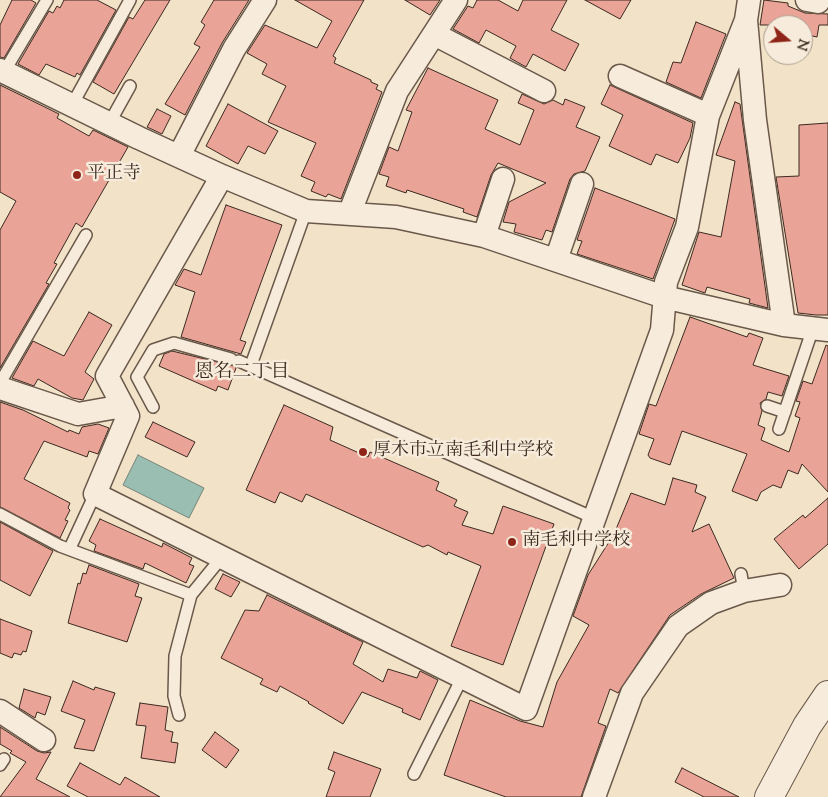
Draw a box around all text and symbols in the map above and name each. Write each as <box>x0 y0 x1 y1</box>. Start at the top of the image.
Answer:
north arrow <box>763 15 813 65</box>
text: N <box>790 36 813 53</box>
place label: 平正寺 <box>87 164 141 186</box>
marker: 平正寺 <box>71 169 83 181</box>
district label: 恩名二丁目 <box>195 363 289 385</box>
place label: 厚木市立南毛利中学校 <box>373 441 553 463</box>
marker: 厚木市立南毛利中学校 <box>357 446 369 458</box>
place label: 南毛利中学校 <box>522 531 630 553</box>
marker: 南毛利中学校 <box>506 536 518 548</box>

